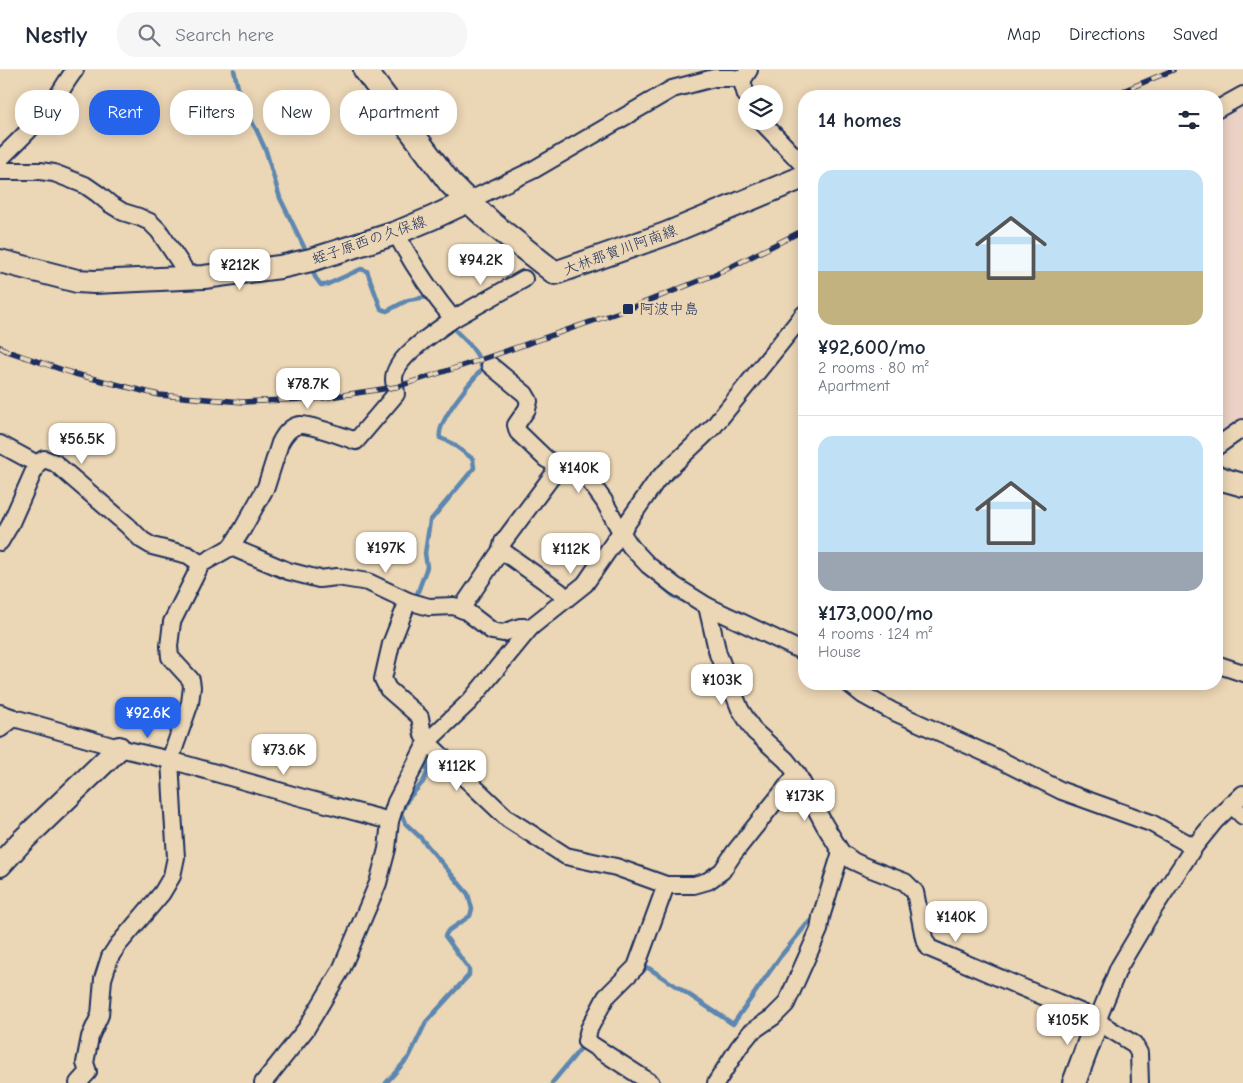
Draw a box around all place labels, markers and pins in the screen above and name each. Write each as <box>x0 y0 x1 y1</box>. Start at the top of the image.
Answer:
pin: ¥94.2K <box>440 244 522 286</box>
pin: ¥212K <box>205 248 275 291</box>
place label: 阿波中島 <box>639 300 699 318</box>
marker: 阿波中島 <box>621 302 635 316</box>
pin: ¥78.7K <box>267 368 349 410</box>
pin: ¥56.5K <box>41 422 123 465</box>
pin: ¥140K <box>544 452 614 494</box>
pin: ¥197K <box>351 532 421 574</box>
pin: ¥112K <box>536 532 606 575</box>
pin: ¥103K <box>687 664 757 706</box>
pin: ¥92.6K <box>107 696 189 739</box>
pin: ¥73.6K <box>243 734 325 776</box>
pin: ¥112K <box>422 750 492 792</box>
pin: ¥173K <box>770 780 840 822</box>
pin: ¥140K <box>921 900 991 943</box>
pin: ¥105K <box>1033 1004 1103 1046</box>

